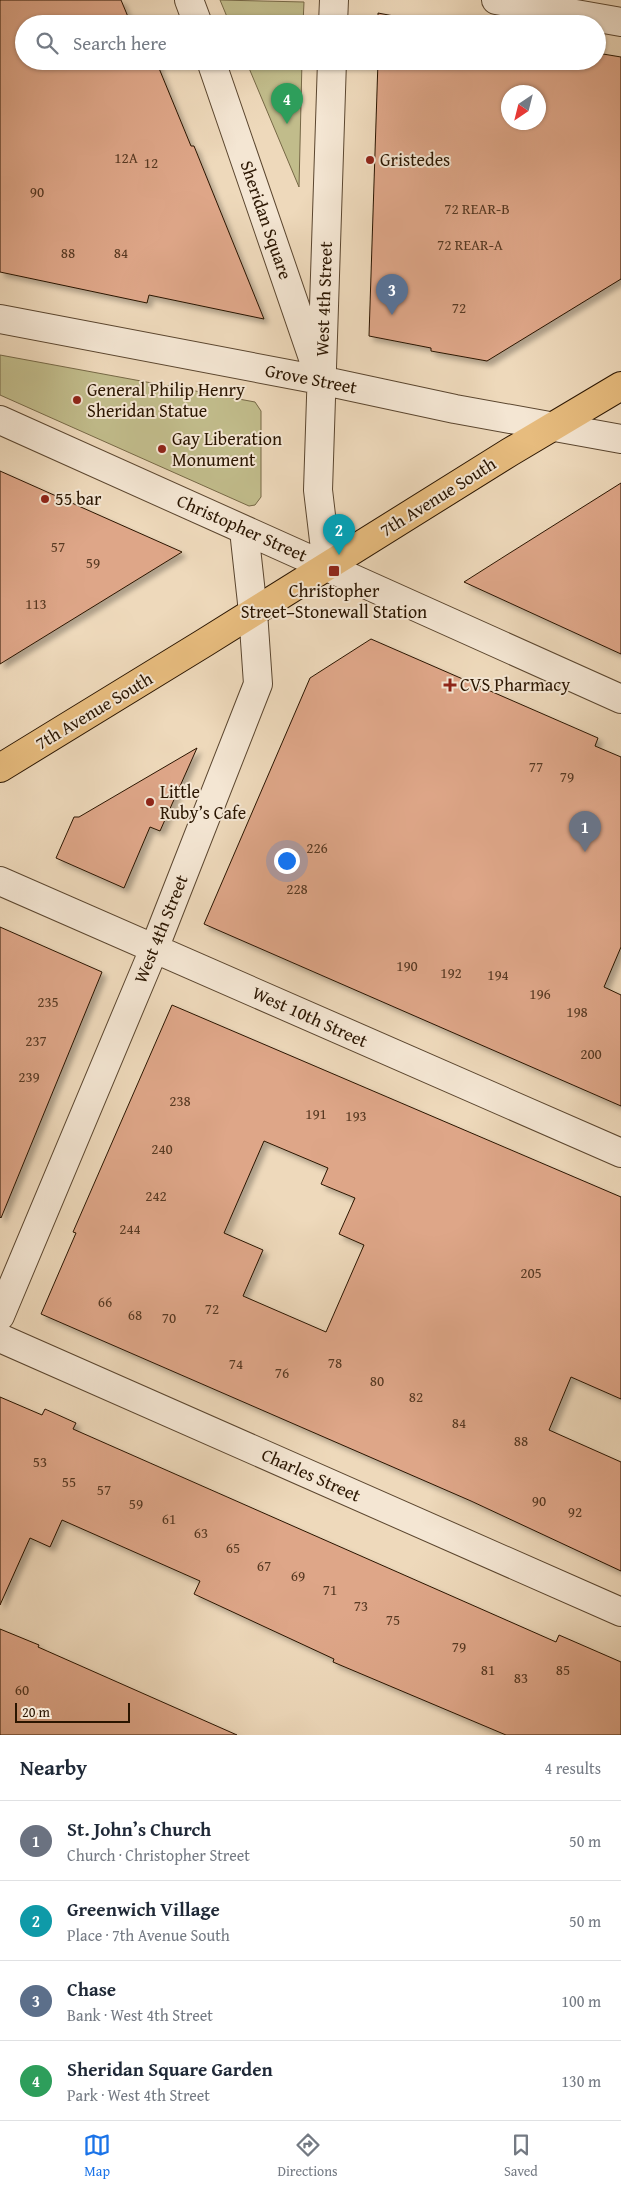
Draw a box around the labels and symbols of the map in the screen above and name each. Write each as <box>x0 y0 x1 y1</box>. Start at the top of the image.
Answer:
pin: 4 <box>271 83 303 124</box>
north arrow <box>501 85 546 130</box>
place label: Gristedes <box>380 146 450 173</box>
house number: 12A <box>114 147 138 168</box>
house number: 12 <box>144 152 158 173</box>
marker: Gristedes <box>364 154 376 166</box>
street label: Sheridan Square <box>234 157 299 283</box>
house number: 90 <box>30 181 44 202</box>
house number: 72 REAR-B <box>444 198 510 219</box>
house number: 72 REAR-A <box>437 234 503 255</box>
street label: West 4th Street <box>308 240 339 357</box>
house number: 88 <box>61 242 75 263</box>
house number: 84 <box>114 242 128 263</box>
pin: 3 <box>376 274 408 315</box>
house number: 72 <box>452 297 466 318</box>
street label: Grove Street <box>263 356 360 401</box>
place label: General Philip Henry Sheridan Statue <box>87 376 245 424</box>
marker: General Philip Henry Sheridan Statue <box>71 394 83 406</box>
place label: Gay Liberation Monument <box>172 425 282 473</box>
marker: Gay Liberation Monument <box>156 443 168 455</box>
street label: 7th Avenue South <box>374 450 501 543</box>
place label: 55 bar <box>55 485 102 512</box>
street label: Christopher Street <box>173 487 312 569</box>
marker: 55 bar <box>39 493 51 505</box>
pin: 2 <box>323 514 355 555</box>
house number: 57 <box>51 536 65 557</box>
house number: 59 <box>86 552 100 573</box>
marker: Christopher Street–Stonewall Station <box>327 564 341 578</box>
place label: Christopher Street–Stonewall Station <box>241 577 427 625</box>
house number: 113 <box>25 593 47 614</box>
street label: 7th Avenue South <box>30 665 158 756</box>
place label: CVS Pharmacy <box>460 671 570 698</box>
marker: CVS Pharmacy <box>444 679 456 691</box>
house number: 77 <box>529 756 543 777</box>
house number: 79 <box>560 766 574 787</box>
place label: Little Ruby’s Cafe <box>160 778 246 826</box>
marker: Little Ruby’s Cafe <box>144 796 156 808</box>
pin: 1 <box>569 811 601 852</box>
house number: 226 <box>306 837 328 858</box>
your location <box>274 848 300 874</box>
street label: West 4th Street <box>126 870 195 987</box>
house number: 228 <box>286 878 308 899</box>
house number: 190 <box>396 955 418 976</box>
house number: 192 <box>440 962 462 983</box>
house number: 194 <box>487 964 509 985</box>
street label: West 10th Street <box>248 979 373 1054</box>
house number: 196 <box>529 983 551 1004</box>
house number: 235 <box>37 991 59 1012</box>
house number: 198 <box>566 1001 588 1022</box>
house number: 237 <box>25 1030 47 1051</box>
house number: 200 <box>580 1043 602 1064</box>
house number: 239 <box>18 1066 40 1087</box>
house number: 238 <box>169 1090 191 1111</box>
house number: 191 <box>305 1103 327 1124</box>
house number: 193 <box>345 1105 367 1126</box>
house number: 240 <box>151 1138 173 1159</box>
house number: 242 <box>145 1185 167 1206</box>
house number: 244 <box>119 1218 141 1239</box>
house number: 205 <box>520 1262 542 1283</box>
house number: 66 <box>98 1291 112 1312</box>
house number: 72 <box>205 1298 219 1319</box>
house number: 68 <box>128 1304 142 1325</box>
house number: 70 <box>162 1307 176 1328</box>
house number: 78 <box>328 1352 342 1373</box>
house number: 74 <box>229 1353 243 1374</box>
house number: 76 <box>275 1362 289 1383</box>
house number: 80 <box>370 1370 384 1391</box>
house number: 82 <box>409 1386 423 1407</box>
house number: 84 <box>452 1412 466 1433</box>
house number: 88 <box>514 1430 528 1451</box>
street label: Charles Street <box>257 1441 366 1509</box>
house number: 53 <box>33 1451 47 1472</box>
house number: 55 <box>62 1471 76 1492</box>
house number: 57 <box>97 1479 111 1500</box>
house number: 90 <box>532 1490 546 1511</box>
house number: 59 <box>129 1493 143 1514</box>
house number: 92 <box>568 1501 582 1522</box>
house number: 61 <box>162 1508 176 1529</box>
house number: 63 <box>194 1522 208 1543</box>
house number: 65 <box>226 1537 240 1558</box>
house number: 67 <box>257 1555 271 1576</box>
house number: 69 <box>291 1565 305 1586</box>
house number: 71 <box>323 1579 337 1600</box>
house number: 73 <box>354 1595 368 1616</box>
house number: 75 <box>386 1609 400 1630</box>
house number: 79 <box>452 1636 466 1657</box>
house number: 81 <box>481 1659 495 1680</box>
house number: 85 <box>556 1659 570 1680</box>
house number: 83 <box>514 1667 528 1688</box>
house number: 60 <box>15 1679 29 1700</box>
scale bar <box>15 1700 130 1723</box>

